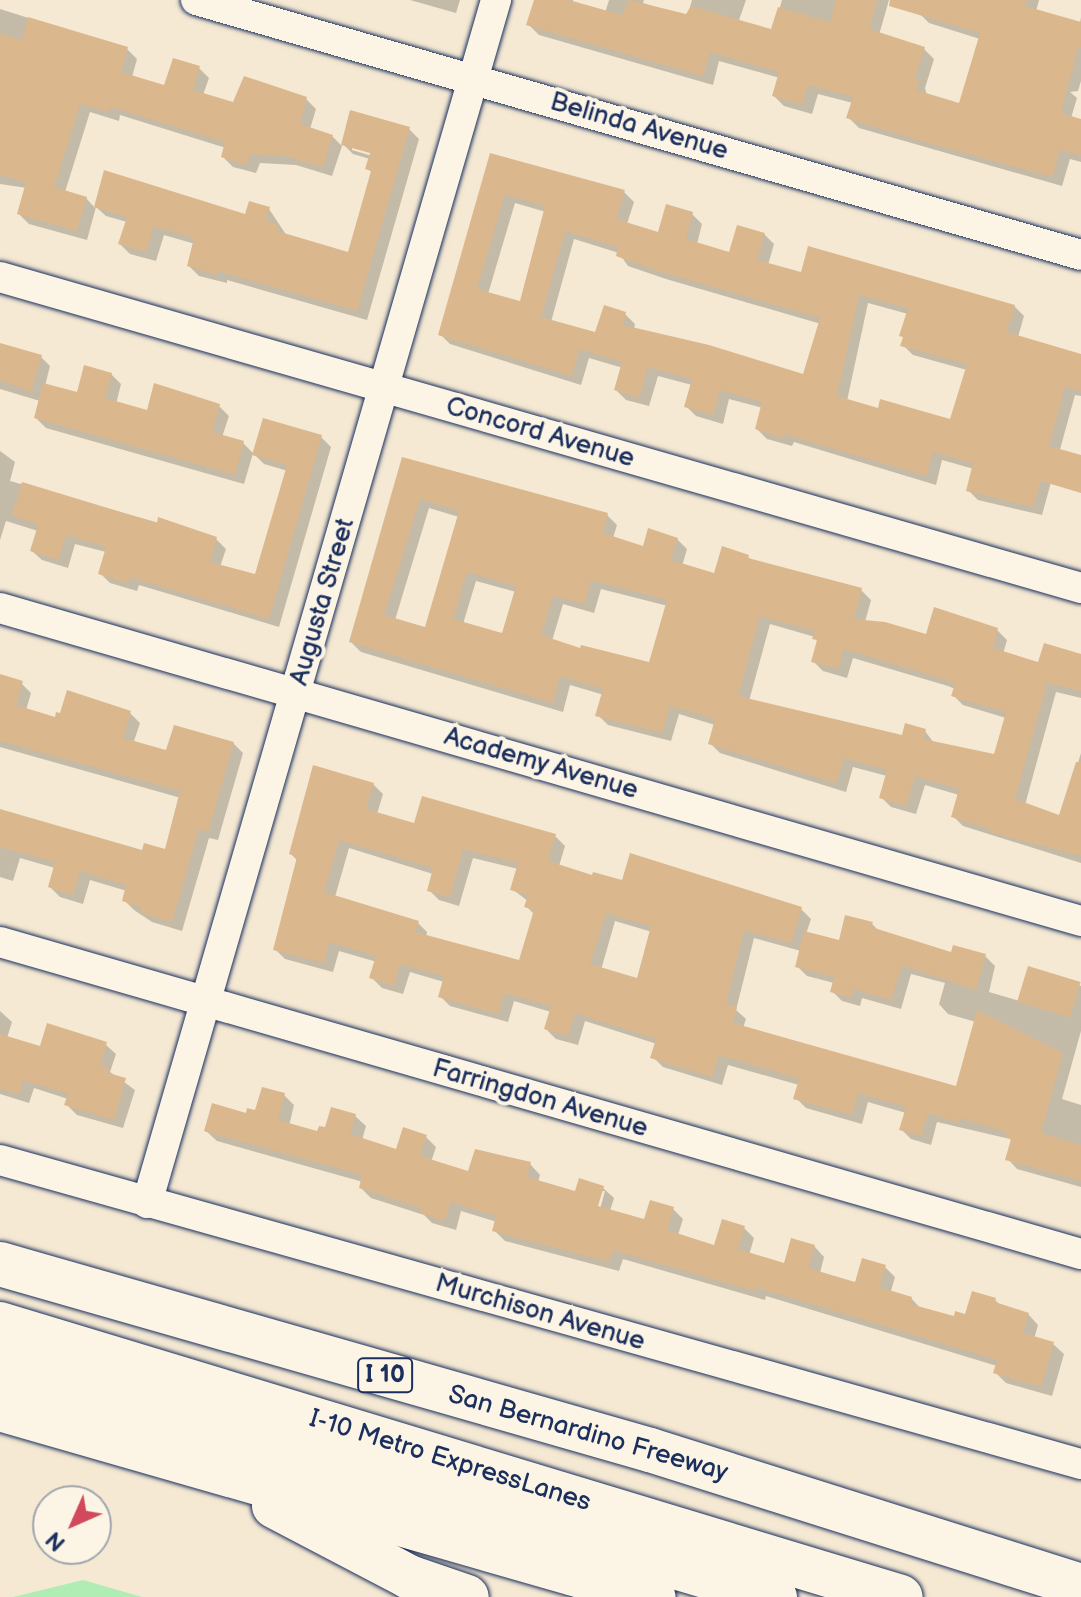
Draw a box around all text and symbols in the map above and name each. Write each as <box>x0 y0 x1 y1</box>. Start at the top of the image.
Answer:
street label: Belinda Avenue <box>546 87 732 167</box>
street label: Concord Avenue <box>442 391 638 475</box>
street label: Augusta Street <box>284 515 362 689</box>
street label: Academy Avenue <box>440 721 642 807</box>
street label: Farringdon Avenue <box>429 1053 651 1145</box>
street label: Murchison Avenue <box>432 1268 648 1358</box>
road number: I 10 <box>357 1355 413 1395</box>
street label: San Bernardino Freeway <box>445 1379 731 1489</box>
street label: I-10 Metro ExpressLanes <box>305 1403 595 1519</box>
north arrow <box>32 1485 112 1565</box>
text: N <box>41 1526 71 1556</box>

